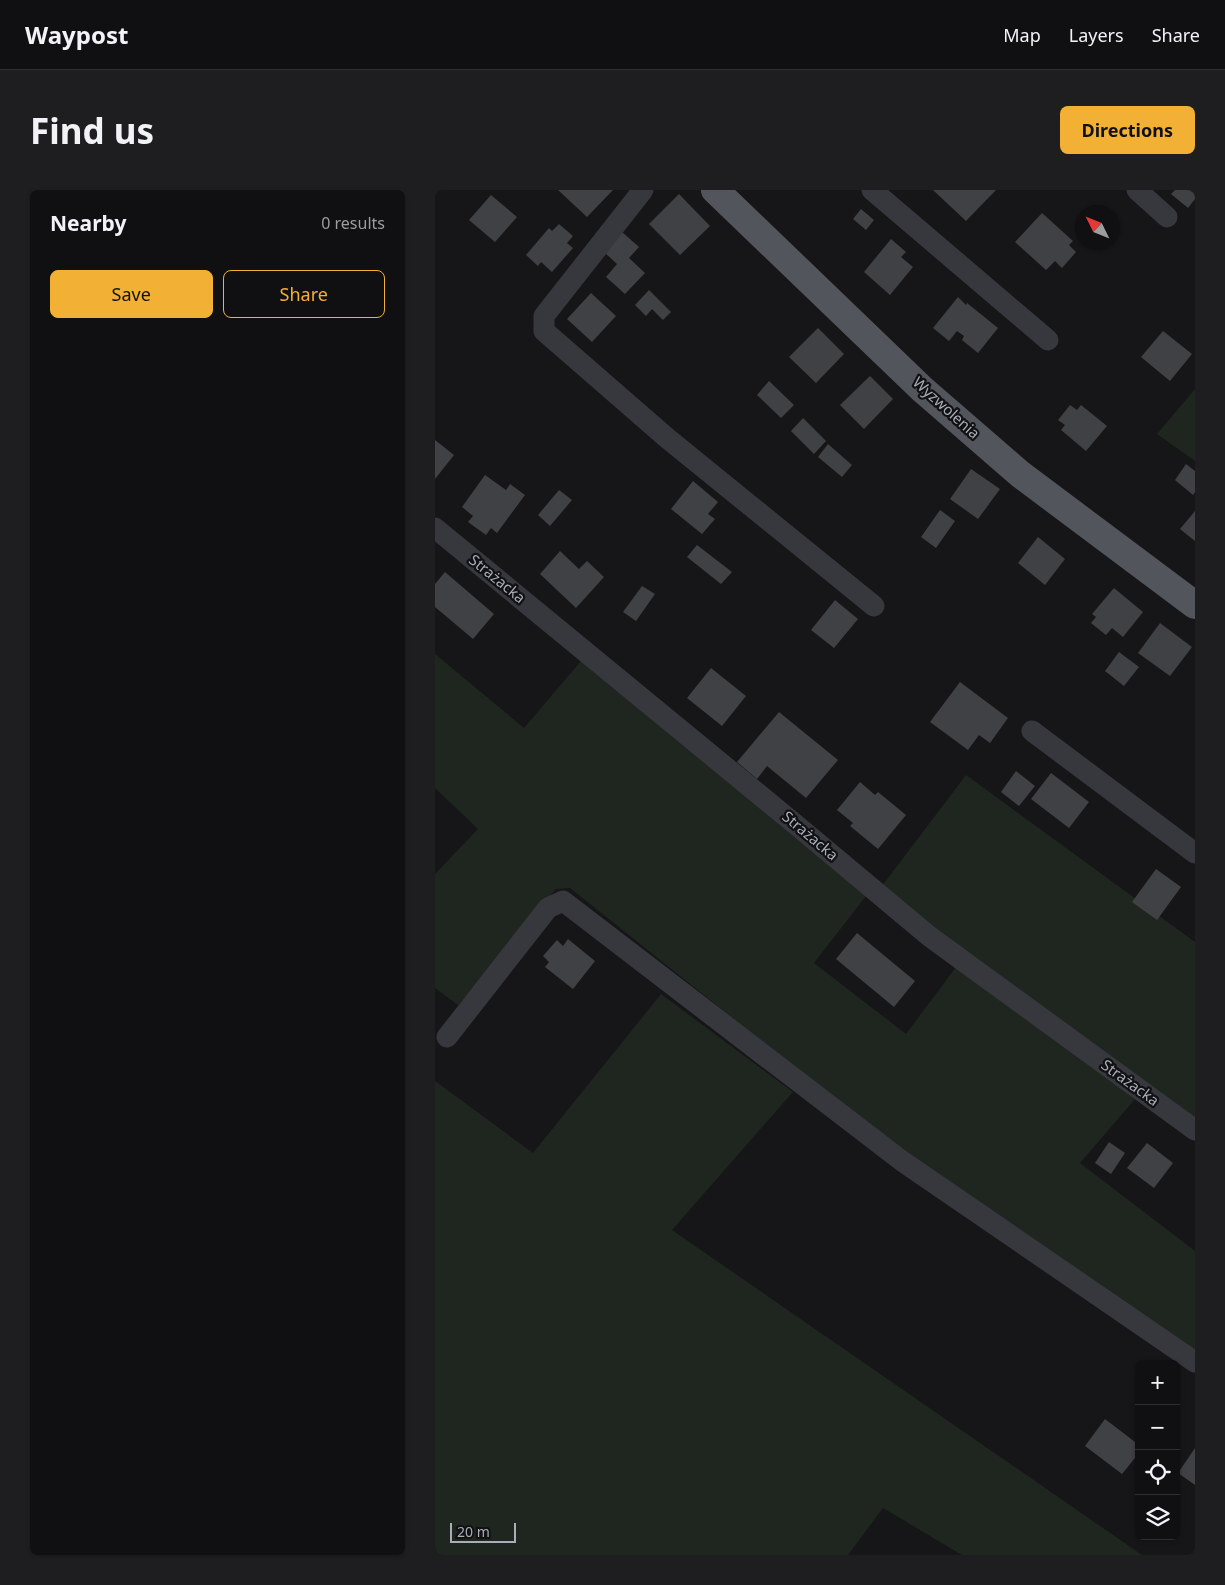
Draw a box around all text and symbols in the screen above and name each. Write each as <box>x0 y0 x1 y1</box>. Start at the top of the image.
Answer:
text: Waypost <box>25 18 128 51</box>
text: Map <box>1003 23 1041 47</box>
text: Layers <box>1069 23 1124 47</box>
text: Share <box>1152 23 1200 47</box>
button: Directions <box>1060 106 1195 154</box>
text: Find us <box>30 107 154 154</box>
north arrow <box>1075 205 1120 250</box>
text: Nearby <box>50 209 126 237</box>
text: 0 results <box>321 212 385 234</box>
button: Save <box>50 270 213 318</box>
button: Share <box>223 270 385 318</box>
street label: Wyzwolenia <box>909 372 984 443</box>
street label: Strażacka <box>465 549 530 607</box>
street label: Strażacka <box>779 806 843 864</box>
street label: Strażacka <box>1098 1054 1164 1110</box>
map controls <box>1135 1360 1180 1540</box>
button: + <box>1135 1360 1180 1405</box>
button: − <box>1135 1405 1180 1450</box>
button: locate <box>1135 1450 1180 1495</box>
button: layers <box>1135 1495 1180 1540</box>
scale bar <box>450 1520 516 1543</box>
text: 20 m <box>457 1522 490 1541</box>

